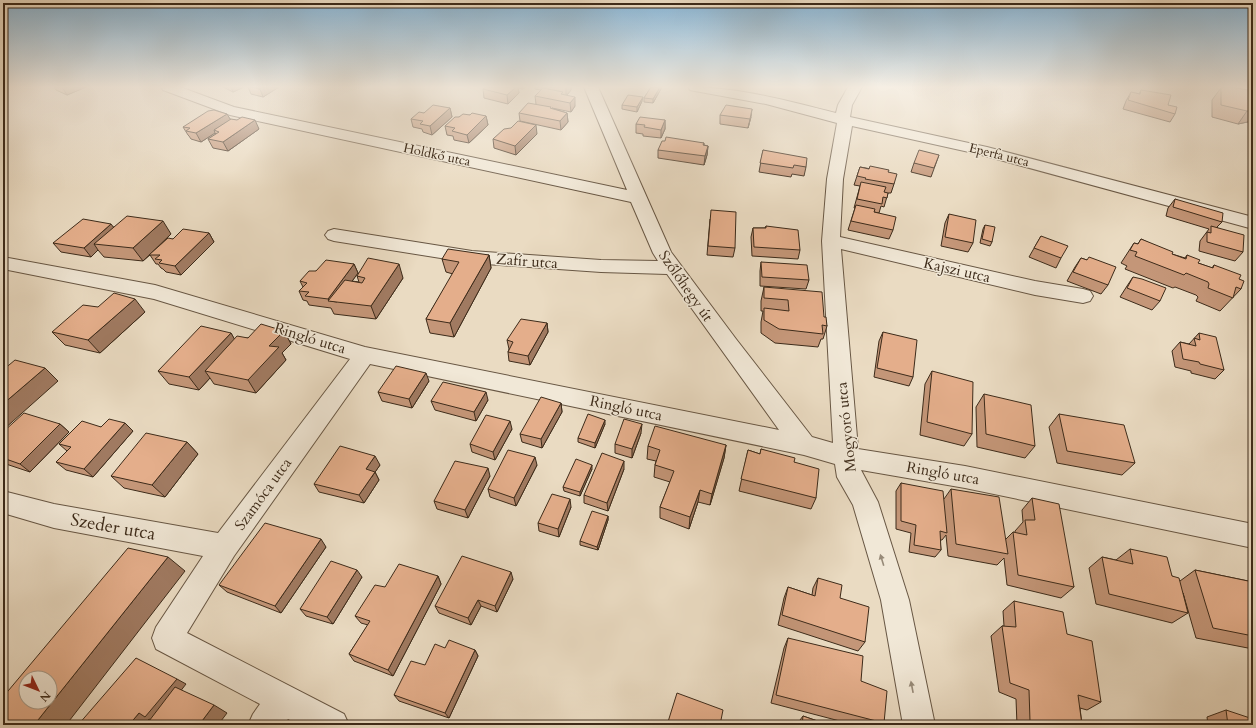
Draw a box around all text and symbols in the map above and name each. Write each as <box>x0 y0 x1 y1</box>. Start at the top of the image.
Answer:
street label: Holdkő utca <box>402 139 473 171</box>
street label: Eperfa utca <box>967 139 1031 171</box>
street label: Szőlőhegy út <box>654 246 718 326</box>
street label: Zafír utca <box>495 249 559 273</box>
street label: Kajszi utca <box>922 253 993 288</box>
street label: Ringló utca <box>272 318 349 359</box>
street label: Mogyoró utca <box>831 380 861 473</box>
street label: Ringló utca <box>588 391 665 426</box>
street label: Szamóca utca <box>230 453 296 534</box>
street label: Ringló utca <box>905 457 982 489</box>
street label: Szeder utca <box>69 507 158 547</box>
one-way arrow <box>879 554 885 566</box>
north arrow <box>18 670 58 710</box>
one-way arrow <box>908 681 914 693</box>
text: N <box>36 688 54 705</box>

